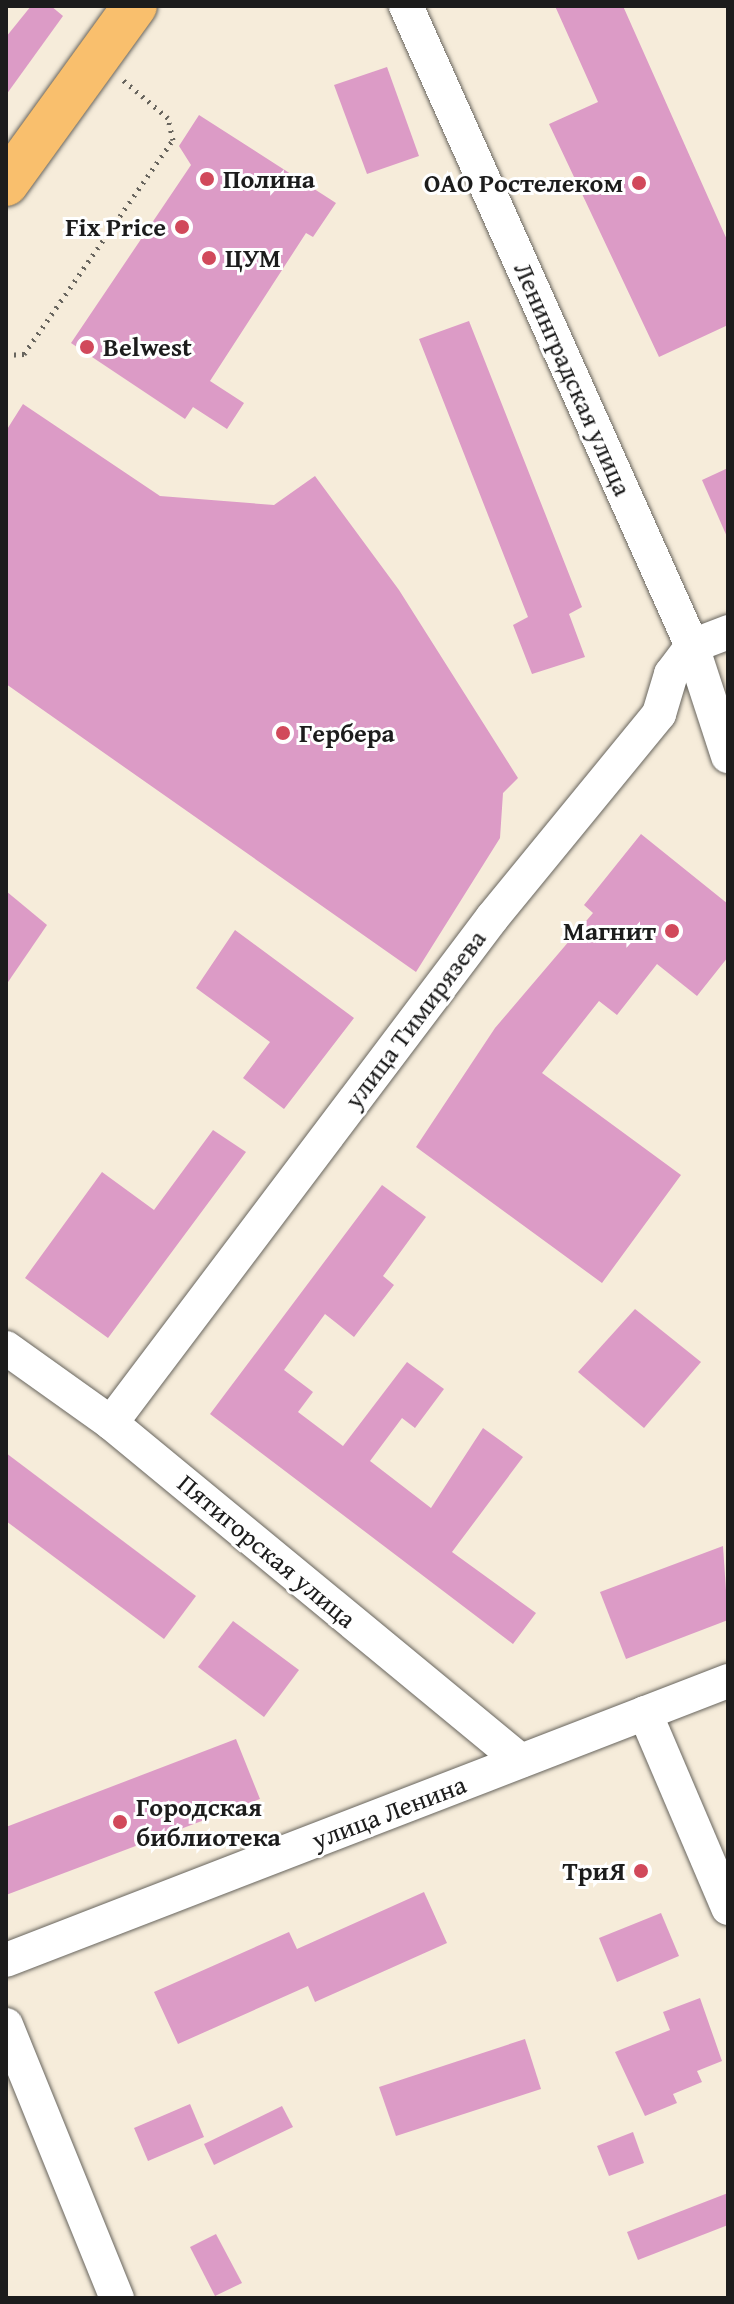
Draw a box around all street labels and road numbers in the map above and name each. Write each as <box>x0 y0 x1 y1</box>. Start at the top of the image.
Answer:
street label: Ленинградская улица <box>507 257 639 501</box>
street label: улица Тимирязева <box>338 923 492 1115</box>
street label: Пятигорская улица <box>172 1467 362 1635</box>
street label: улица Ленина <box>307 1768 471 1856</box>

